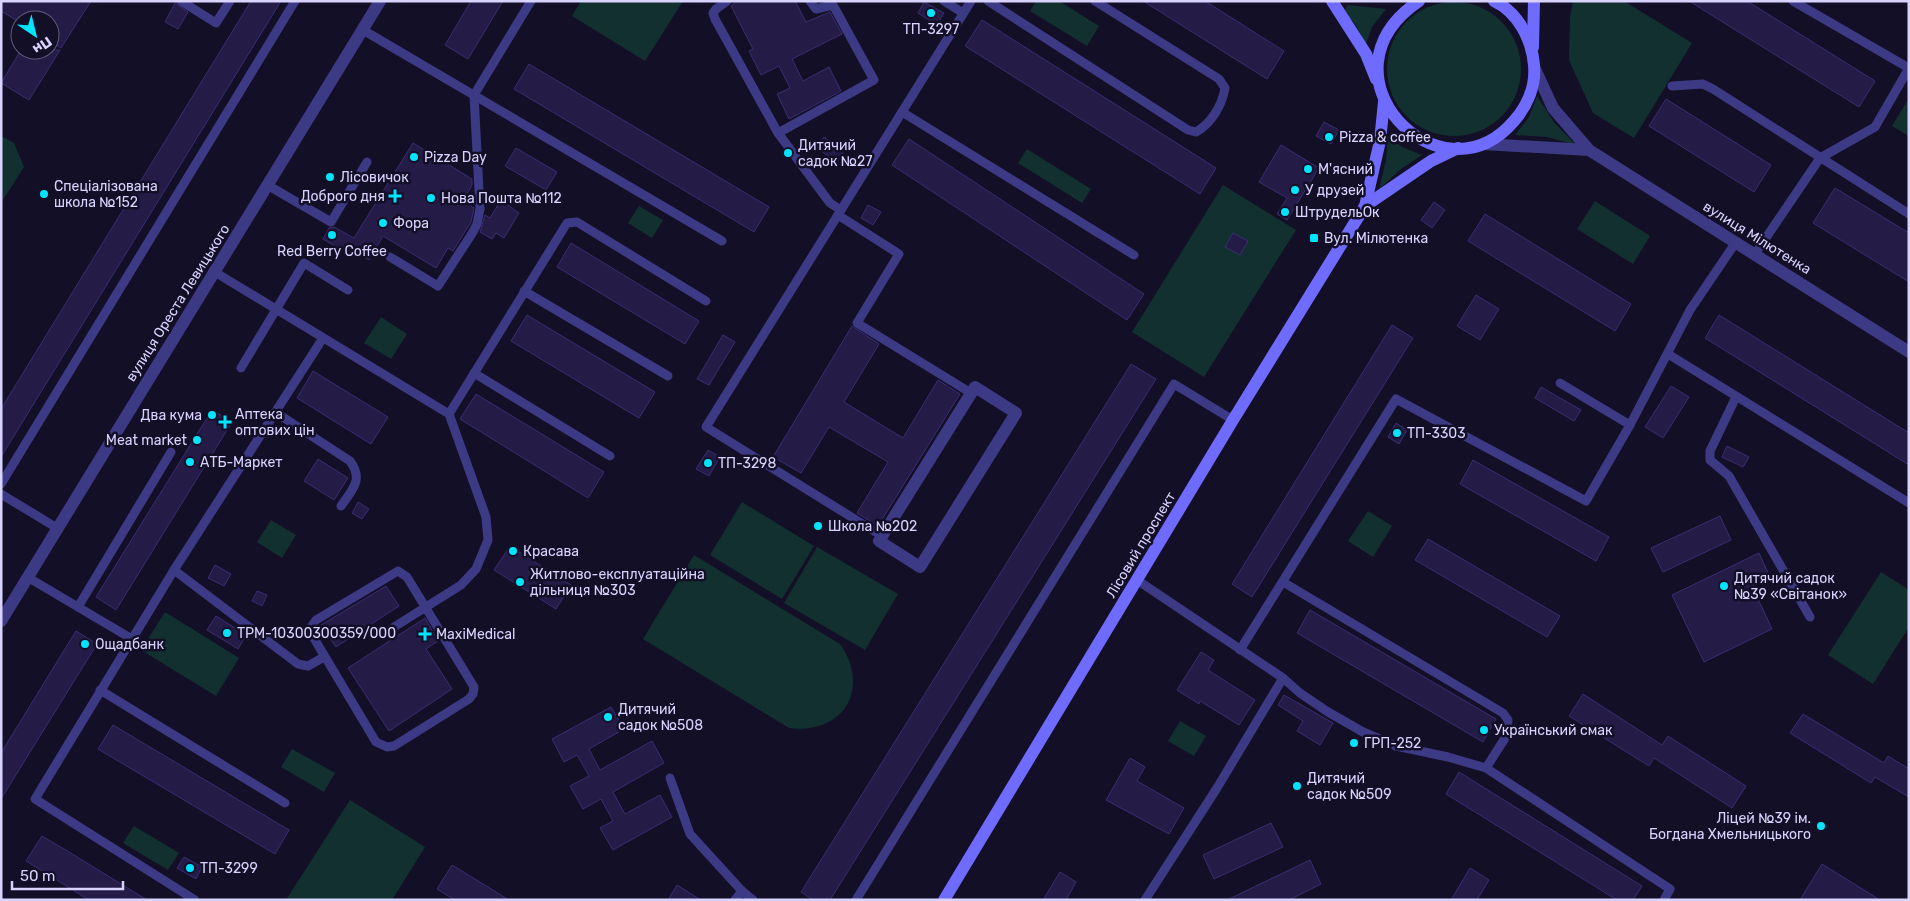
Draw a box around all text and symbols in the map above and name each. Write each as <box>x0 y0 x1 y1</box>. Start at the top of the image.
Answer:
marker: ТП-3297 <box>925 7 937 19</box>
north arrow <box>10 10 60 60</box>
place label: ТП-3297 <box>903 21 959 38</box>
text: Пн <box>29 33 55 58</box>
place label: Pizza & coffee <box>1339 129 1431 146</box>
marker: Pizza & coffee <box>1323 131 1335 143</box>
place label: Дитячий садок №27 <box>798 137 872 170</box>
marker: Дитячий садок №27 <box>782 147 794 159</box>
place label: Pizza Day <box>424 149 487 166</box>
marker: Pizza Day <box>408 151 420 163</box>
place label: М'ясний <box>1318 161 1373 178</box>
marker: М'ясний <box>1302 163 1314 175</box>
place label: Лісовичок <box>340 169 409 186</box>
marker: Лісовичок <box>324 171 336 183</box>
place label: Спеціалізована школа №152 <box>54 178 158 211</box>
place label: У друзей <box>1305 182 1364 199</box>
marker: У друзей <box>1289 184 1301 196</box>
marker: Спеціалізована школа №152 <box>38 188 50 200</box>
place label: Доброго дня <box>301 188 385 205</box>
marker: Доброго дня <box>389 190 401 202</box>
place label: Нова Пошта №112 <box>441 190 562 207</box>
marker: Нова Пошта №112 <box>425 192 437 204</box>
street label: вулиця Мілютенка <box>1700 198 1814 278</box>
place label: ШтрудельОк <box>1295 204 1380 221</box>
marker: ШтрудельОк <box>1279 206 1291 218</box>
place label: Фора <box>393 215 429 232</box>
marker: Фора <box>377 217 389 229</box>
street label: вулиця Ореста Левицького <box>123 221 233 385</box>
marker: Red Berry Coffee <box>326 229 338 241</box>
place label: Вул. Мілютенка <box>1324 230 1428 247</box>
marker: Вул. Мілютенка <box>1308 232 1320 244</box>
place label: Red Berry Coffee <box>277 243 387 260</box>
place label: Аптека оптових цін <box>235 406 314 439</box>
place label: Два кума <box>141 407 202 424</box>
marker: Два кума <box>206 409 218 421</box>
marker: Аптека оптових цін <box>219 416 231 428</box>
place label: ТП-3303 <box>1407 425 1466 442</box>
marker: ТП-3303 <box>1391 427 1403 439</box>
place label: Meat market <box>106 432 188 449</box>
marker: Meat market <box>191 434 203 446</box>
place label: АТБ-Маркет <box>200 454 282 471</box>
place label: ТП-3298 <box>718 455 776 472</box>
marker: АТБ-Маркет <box>184 456 196 468</box>
marker: ТП-3298 <box>702 457 714 469</box>
street label: Лісовий проспект <box>1103 489 1179 601</box>
place label: Школа №202 <box>828 518 917 535</box>
marker: Школа №202 <box>812 520 824 532</box>
place label: Красава <box>523 543 579 560</box>
marker: Красава <box>507 545 519 557</box>
place label: Житлово-експлуатаційна дільниця №303 <box>530 566 705 599</box>
place label: Дитячий садок №39 «Світанок» <box>1734 570 1847 603</box>
marker: Житлово-експлуатаційна дільниця №303 <box>514 576 526 588</box>
marker: Дитячий садок №39 «Світанок» <box>1718 580 1730 592</box>
place label: ТРМ-10300300359/000 <box>237 625 396 642</box>
place label: MaxiMedical <box>436 626 515 643</box>
marker: ТРМ-10300300359/000 <box>221 627 233 639</box>
marker: MaxiMedical <box>418 627 432 641</box>
place label: Ощадбанк <box>95 636 164 653</box>
marker: Ощадбанк <box>79 638 91 650</box>
place label: Дитячий садок №508 <box>618 701 703 734</box>
marker: Дитячий садок №508 <box>602 711 614 723</box>
place label: Український смак <box>1494 722 1613 739</box>
marker: Український смак <box>1478 724 1490 736</box>
place label: ГРП-252 <box>1364 735 1421 752</box>
marker: ГРП-252 <box>1348 737 1360 749</box>
place label: Дитячий садок №509 <box>1307 770 1392 803</box>
marker: Дитячий садок №509 <box>1291 780 1303 792</box>
place label: Ліцей №39 ім. Богдана Хмельницького <box>1649 810 1811 843</box>
marker: Ліцей №39 ім. Богдана Хмельницького <box>1815 820 1827 832</box>
scale bar <box>12 858 124 890</box>
place label: ТП-3299 <box>200 860 258 877</box>
marker: ТП-3299 <box>184 862 196 874</box>
text: 50 m <box>20 867 55 885</box>

